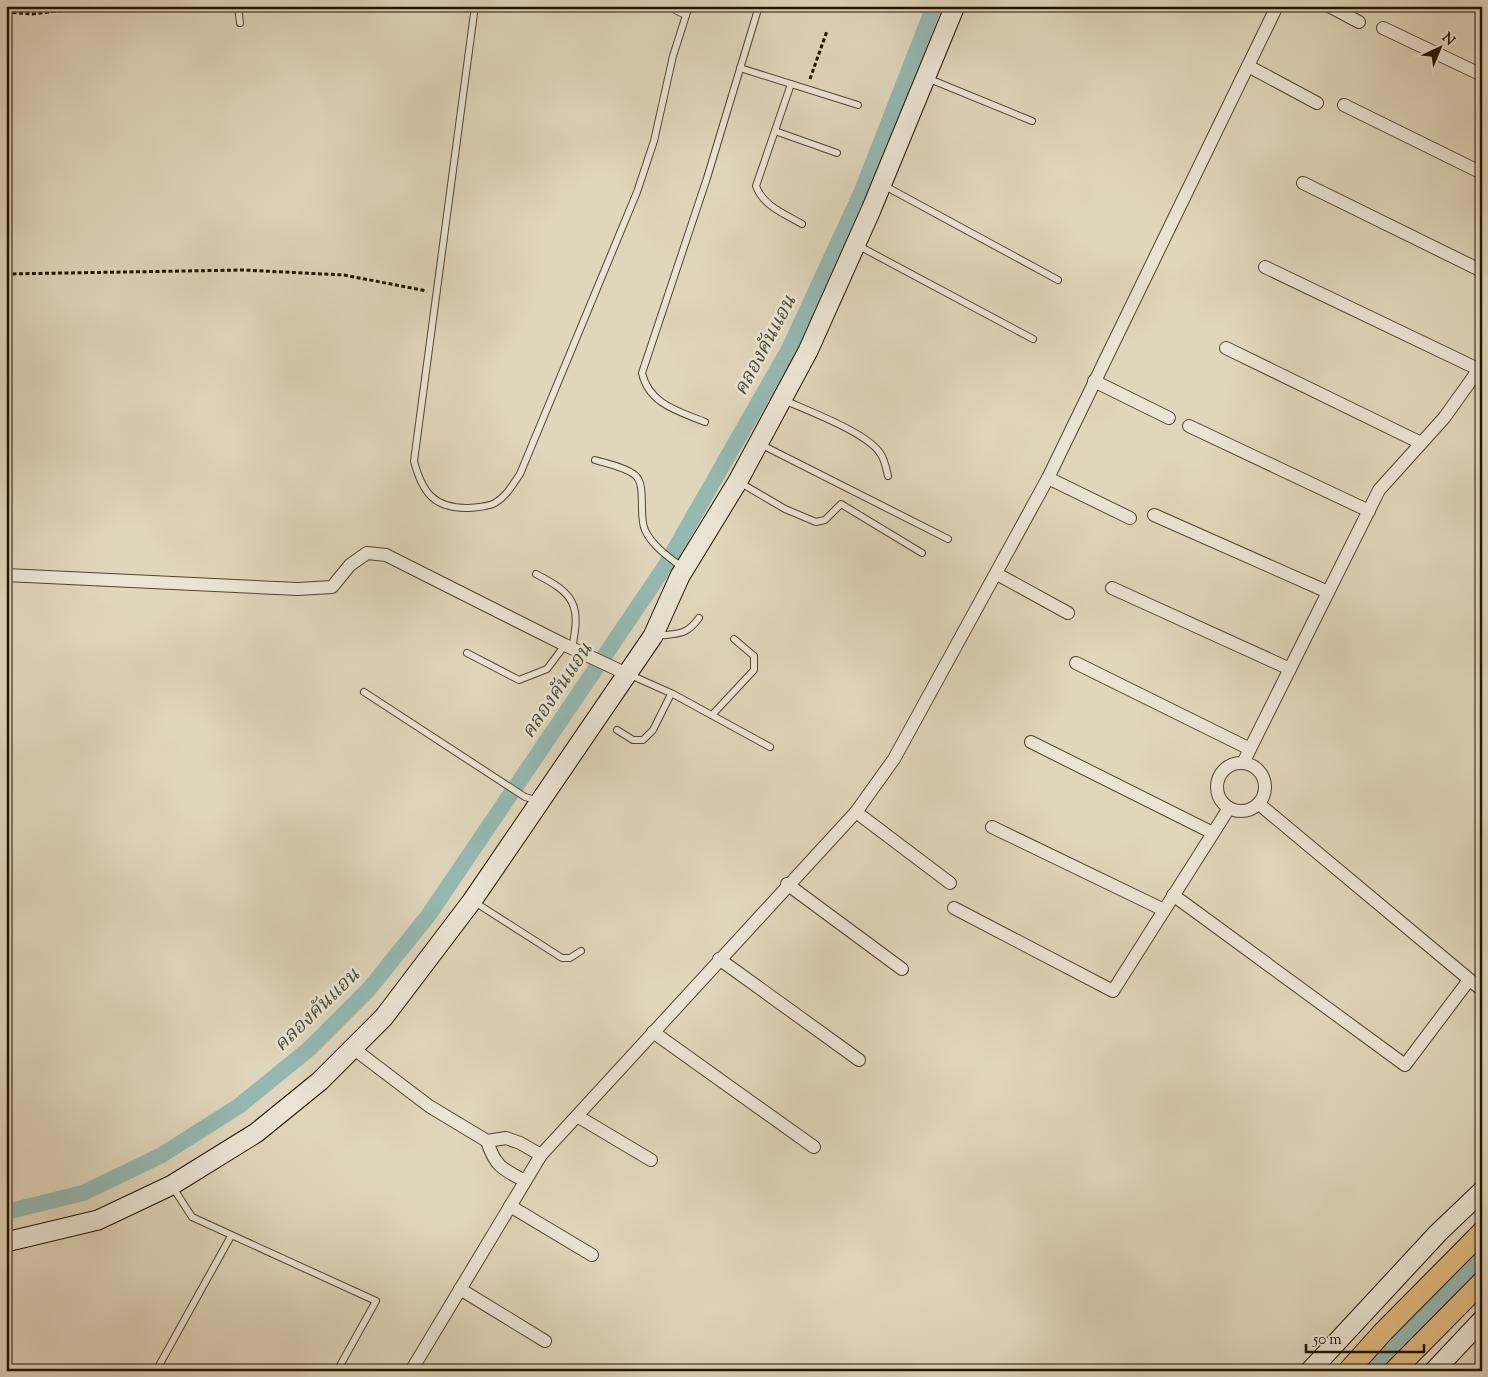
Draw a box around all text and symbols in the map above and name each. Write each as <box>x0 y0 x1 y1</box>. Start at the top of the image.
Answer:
north arrow <box>1416 22 1466 72</box>
text: N <box>1437 29 1459 51</box>
water label: คลองคันแอน <box>728 290 805 402</box>
water label: คลองคันแอน <box>515 637 601 745</box>
water label: คลองคันแอน <box>268 962 368 1059</box>
scale bar <box>1306 1322 1423 1354</box>
text: 50 m <box>1312 1330 1342 1351</box>

